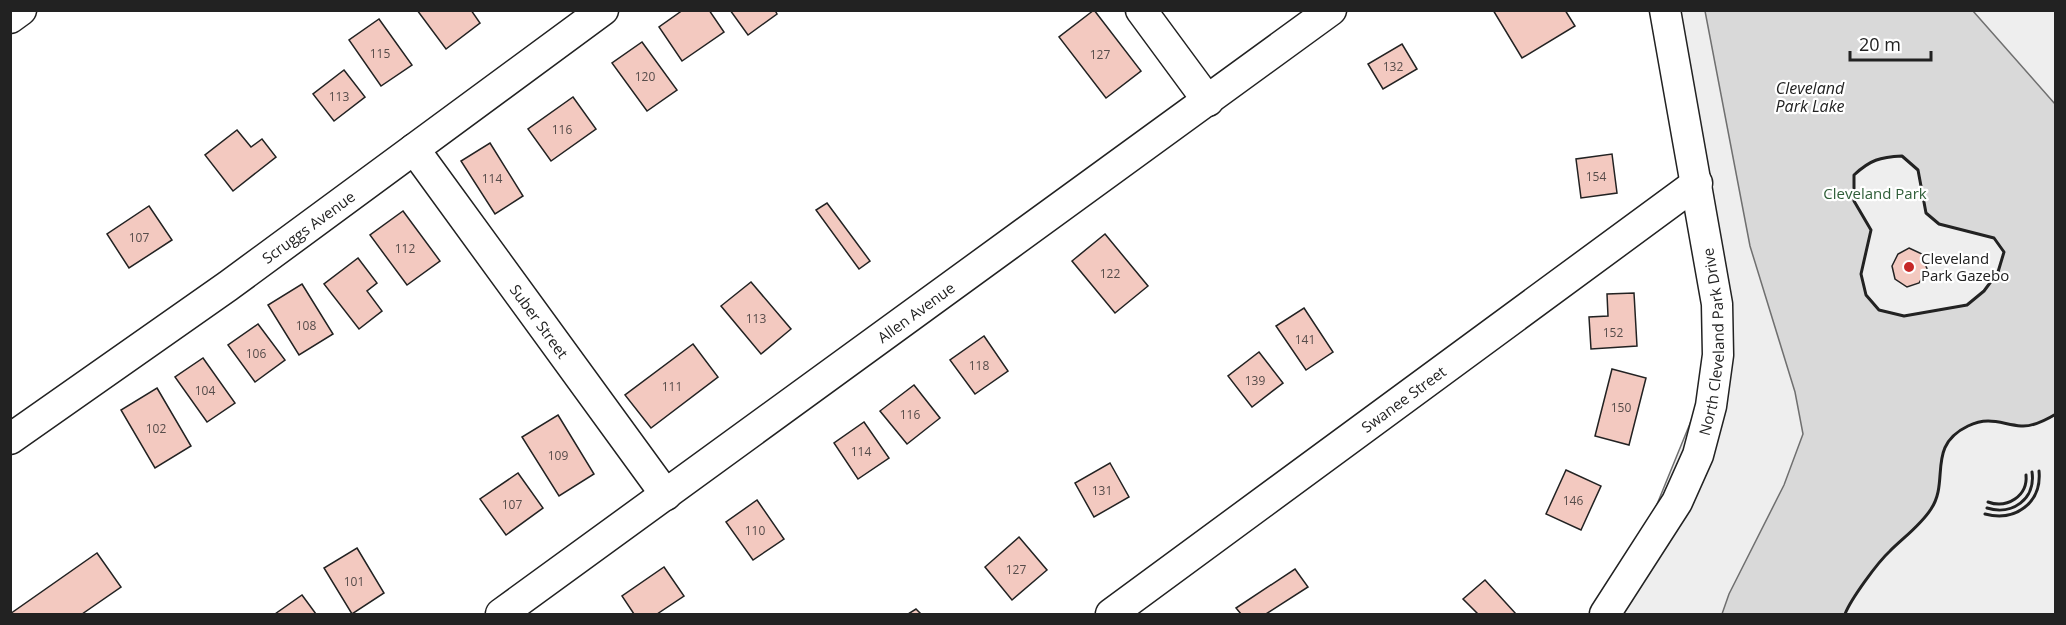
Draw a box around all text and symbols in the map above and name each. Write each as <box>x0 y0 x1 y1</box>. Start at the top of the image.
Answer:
scale bar <box>1850 24 1931 62</box>
text: 20 m <box>1859 32 1901 56</box>
house number: 115 <box>370 45 390 62</box>
house number: 127 <box>1090 46 1110 63</box>
house number: 132 <box>1383 58 1403 75</box>
house number: 120 <box>635 68 655 85</box>
water label: Cleveland Park Lake <box>1776 77 1845 117</box>
house number: 113 <box>329 88 349 105</box>
house number: 116 <box>552 121 572 138</box>
house number: 154 <box>1586 168 1606 185</box>
house number: 114 <box>482 170 502 187</box>
park label: Cleveland Park <box>1823 183 1927 203</box>
street label: Scruggs Avenue <box>258 186 359 268</box>
house number: 107 <box>129 229 149 246</box>
house number: 112 <box>395 240 415 257</box>
street label: North Cleveland Park Drive <box>1694 246 1728 437</box>
place label: Cleveland Park Gazebo <box>1921 248 2009 285</box>
marker: Cleveland Park Gazebo <box>1902 260 1916 274</box>
house number: 122 <box>1100 265 1120 282</box>
street label: Allen Avenue <box>873 277 958 347</box>
street label: Suber Street <box>506 280 573 362</box>
house number: 113 <box>746 310 766 327</box>
house number: 108 <box>296 317 316 334</box>
house number: 152 <box>1603 324 1623 341</box>
house number: 141 <box>1295 331 1315 348</box>
house number: 106 <box>246 345 266 362</box>
house number: 118 <box>969 357 989 374</box>
street label: Swanee Street <box>1357 361 1450 437</box>
house number: 139 <box>1245 372 1265 389</box>
house number: 111 <box>662 378 682 395</box>
house number: 104 <box>195 382 215 399</box>
house number: 150 <box>1611 399 1631 416</box>
house number: 116 <box>900 406 920 423</box>
house number: 102 <box>146 420 166 437</box>
house number: 114 <box>851 443 871 460</box>
house number: 109 <box>548 447 568 464</box>
house number: 131 <box>1092 482 1112 499</box>
house number: 146 <box>1563 492 1583 509</box>
house number: 107 <box>502 496 522 513</box>
house number: 110 <box>745 522 765 539</box>
house number: 127 <box>1006 561 1026 578</box>
house number: 101 <box>344 573 364 590</box>

